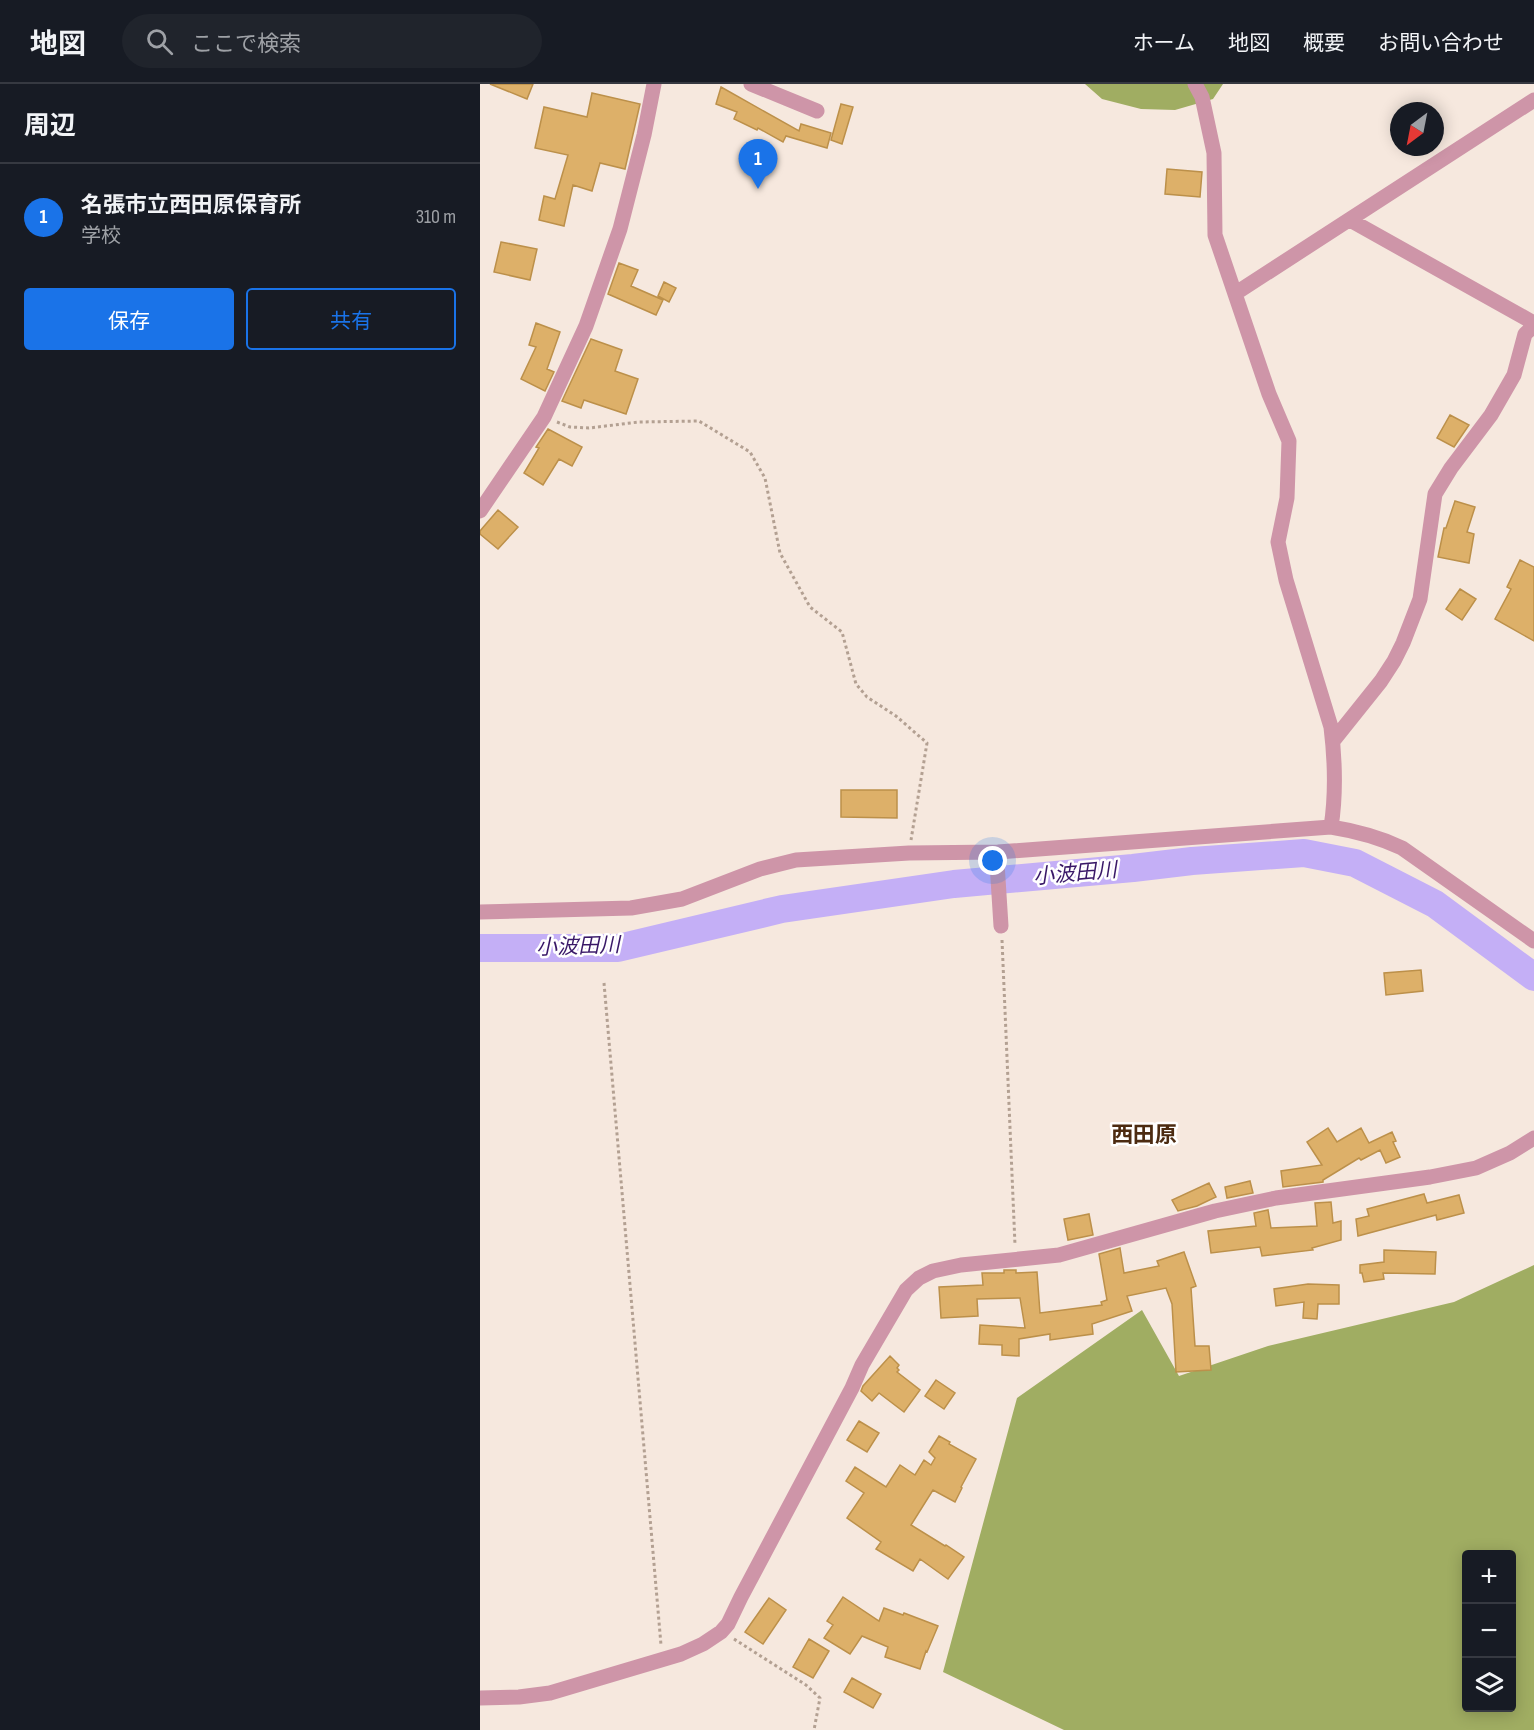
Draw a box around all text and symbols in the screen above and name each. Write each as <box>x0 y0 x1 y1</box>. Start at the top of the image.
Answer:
search box <box>122 14 542 68</box>
icon: search <box>143 25 176 58</box>
text: 地図 <box>30 28 86 61</box>
text: ここで検索 <box>191 31 301 58</box>
text: ホーム <box>1133 31 1195 56</box>
text: 地図 <box>1228 31 1270 56</box>
text: 概要 <box>1303 31 1345 56</box>
text: お問い合わせ <box>1378 31 1504 56</box>
north arrow <box>1390 102 1444 156</box>
text: 周辺 <box>24 111 76 142</box>
pin: 1 <box>738 140 778 189</box>
text: 名張市立西田原保育所 <box>81 192 301 219</box>
text: 1 <box>40 205 47 229</box>
text: 310 m <box>416 205 456 229</box>
text: 学校 <box>81 224 121 248</box>
button: 保存 <box>24 288 234 350</box>
button: 共有 <box>246 288 456 350</box>
your location <box>978 846 1007 875</box>
water label: 小波田川 <box>1032 857 1120 890</box>
water label: 小波田川 <box>536 932 622 960</box>
district label: 西田原 <box>1111 1122 1177 1149</box>
map controls <box>1462 1550 1516 1712</box>
button: + <box>1462 1550 1516 1604</box>
button: − <box>1462 1604 1516 1658</box>
button: layers <box>1462 1658 1516 1712</box>

